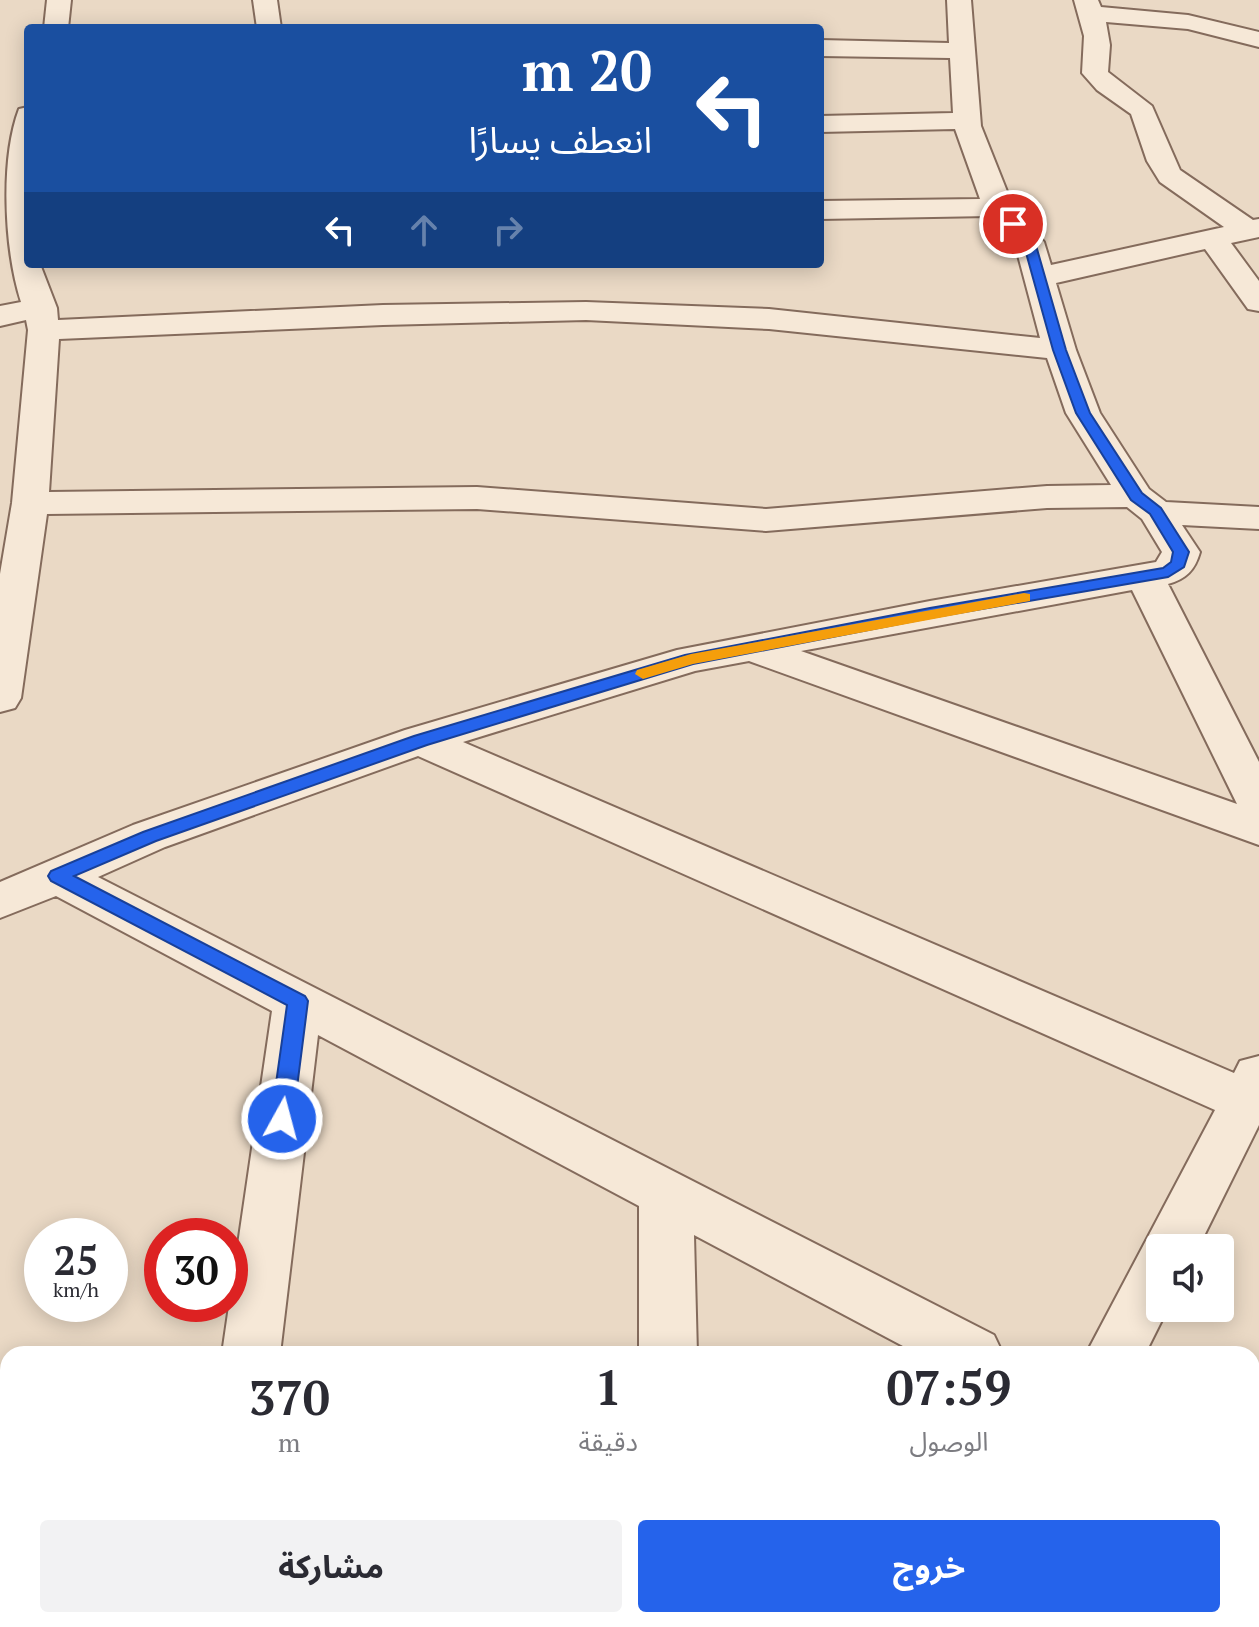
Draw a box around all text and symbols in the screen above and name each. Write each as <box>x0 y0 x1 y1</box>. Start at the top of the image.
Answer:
text: 20 m <box>522 33 652 107</box>
icon: left <box>680 56 784 160</box>
text: انعطف يسارًا <box>468 116 652 163</box>
pin <box>979 190 1047 258</box>
icon: arrive <box>991 202 1035 246</box>
icon: left <box>318 208 362 252</box>
icon: ahead <box>402 208 446 252</box>
icon: right <box>486 208 530 252</box>
position arrow <box>240 1077 324 1161</box>
speed limit sign: 30 <box>144 1218 248 1322</box>
text: 25 <box>53 1233 99 1286</box>
map controls <box>1146 1234 1234 1322</box>
button: sound <box>1146 1234 1234 1322</box>
text: km/h <box>53 1276 99 1303</box>
text: 1 <box>595 1355 622 1419</box>
text: 07:59 <box>886 1355 1011 1419</box>
text: 370 <box>249 1365 330 1429</box>
text: دقيقة <box>579 1424 638 1458</box>
text: الوصول <box>909 1424 988 1458</box>
text: m <box>278 1425 301 1459</box>
button: مشاركة <box>40 1520 622 1612</box>
button: خروج <box>638 1520 1220 1612</box>

